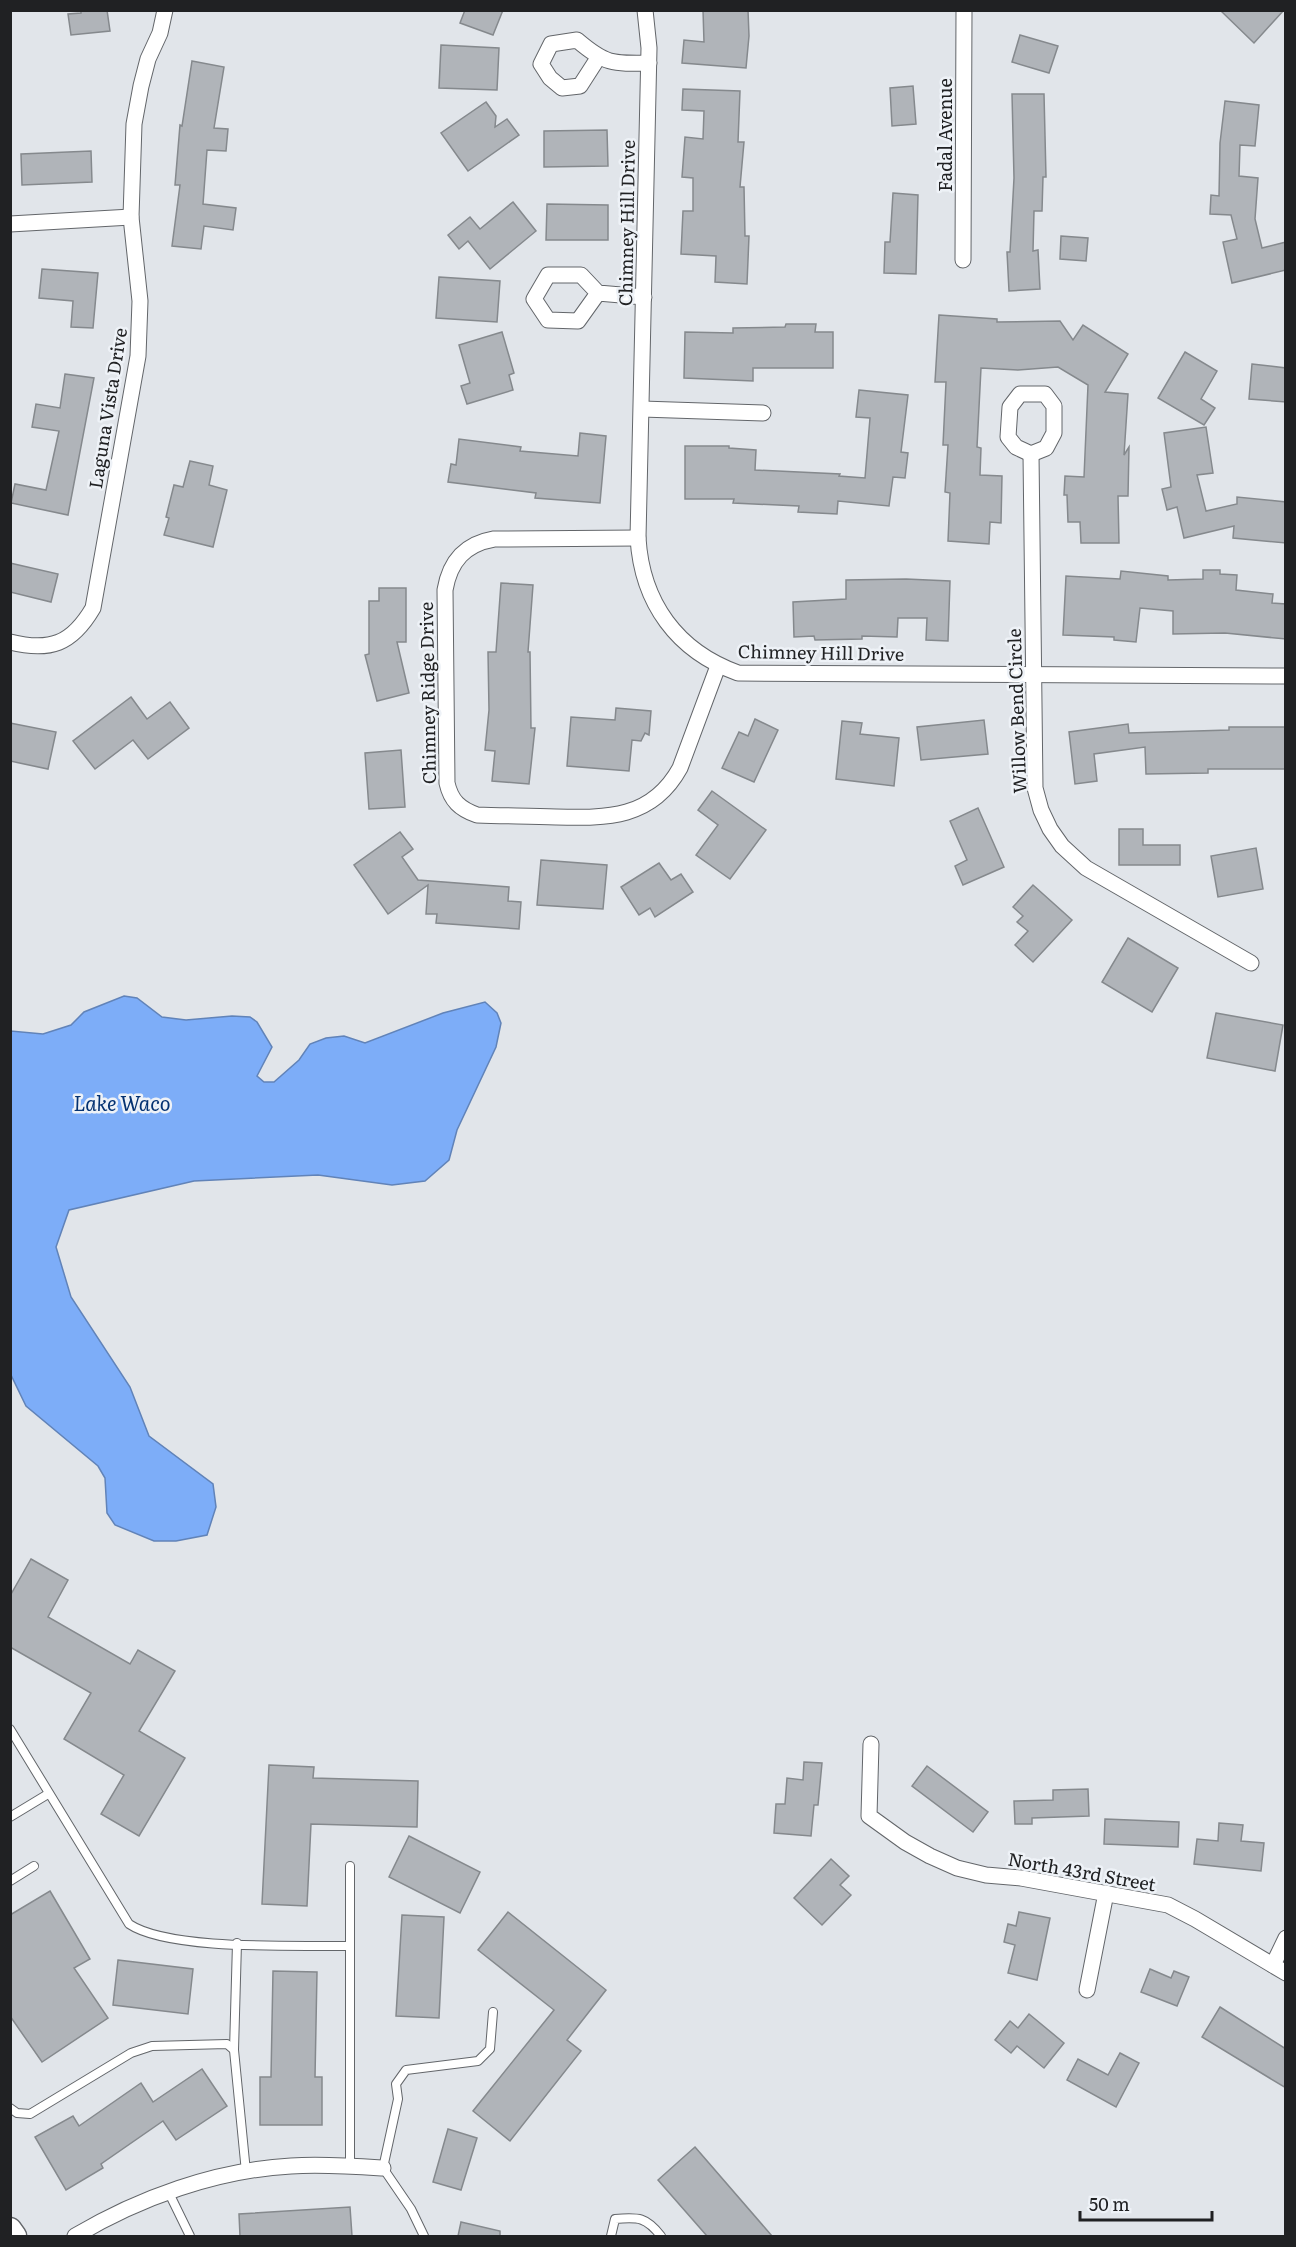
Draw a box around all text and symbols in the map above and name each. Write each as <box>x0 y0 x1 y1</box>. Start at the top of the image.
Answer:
street label: Fadal Avenue <box>931 78 958 192</box>
street label: Chimney Hill Drive <box>611 140 641 306</box>
street label: Laguna Vista Drive <box>81 326 133 490</box>
street label: Chimney Ridge Drive <box>412 602 442 784</box>
street label: Willow Bend Circle <box>1000 628 1032 794</box>
street label: Chimney Hill Drive <box>738 637 904 667</box>
water label: Lake Waco <box>74 1087 170 1117</box>
street label: North 43rd Street <box>1006 1845 1159 1897</box>
scale bar <box>1080 2184 1212 2222</box>
text: 50 m <box>1089 2190 1130 2217</box>

